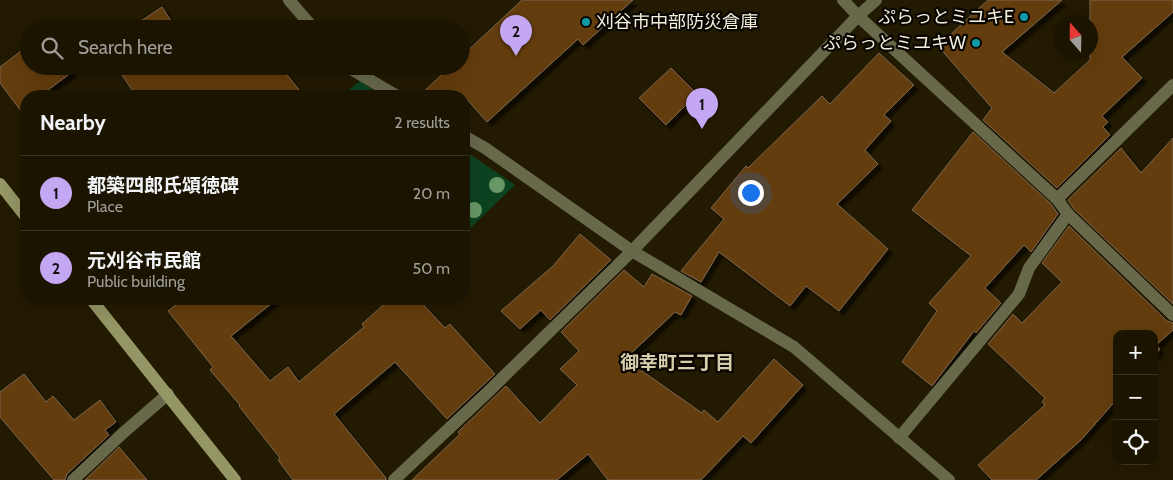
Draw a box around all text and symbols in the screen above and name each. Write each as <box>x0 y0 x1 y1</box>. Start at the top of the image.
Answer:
place label: ぷらっとミユキE <box>878 6 1014 28</box>
place label: 刈谷市中部防災倉庫 <box>596 11 758 33</box>
marker: ぷらっとミユキE <box>1018 11 1030 23</box>
pin: 2 <box>500 15 532 56</box>
north arrow <box>1053 15 1098 60</box>
marker: 刈谷市中部防災倉庫 <box>580 16 592 28</box>
search box <box>20 20 470 75</box>
place label: ぷらっとミユキW <box>823 32 966 54</box>
icon: search <box>38 34 66 62</box>
text: Search here <box>78 36 172 59</box>
marker: ぷらっとミユキW <box>970 37 982 49</box>
pin: 1 <box>686 88 718 129</box>
text: Nearby <box>40 110 106 135</box>
text: 2 results <box>394 113 450 132</box>
text: 都築四郎氏頌徳碑 <box>87 174 239 197</box>
your location <box>738 180 764 206</box>
text: 1 <box>53 184 59 203</box>
text: 20 m <box>413 184 450 203</box>
text: Place <box>87 197 123 216</box>
text: 元刈谷市民館 <box>87 249 201 272</box>
text: 2 <box>52 259 60 278</box>
text: 50 m <box>413 259 450 278</box>
text: Public building <box>87 272 185 291</box>
map controls <box>1113 330 1158 465</box>
button: + <box>1113 330 1158 375</box>
district label: 御幸町三丁目 <box>620 351 734 374</box>
button: − <box>1113 375 1158 420</box>
button: locate <box>1113 420 1158 465</box>

